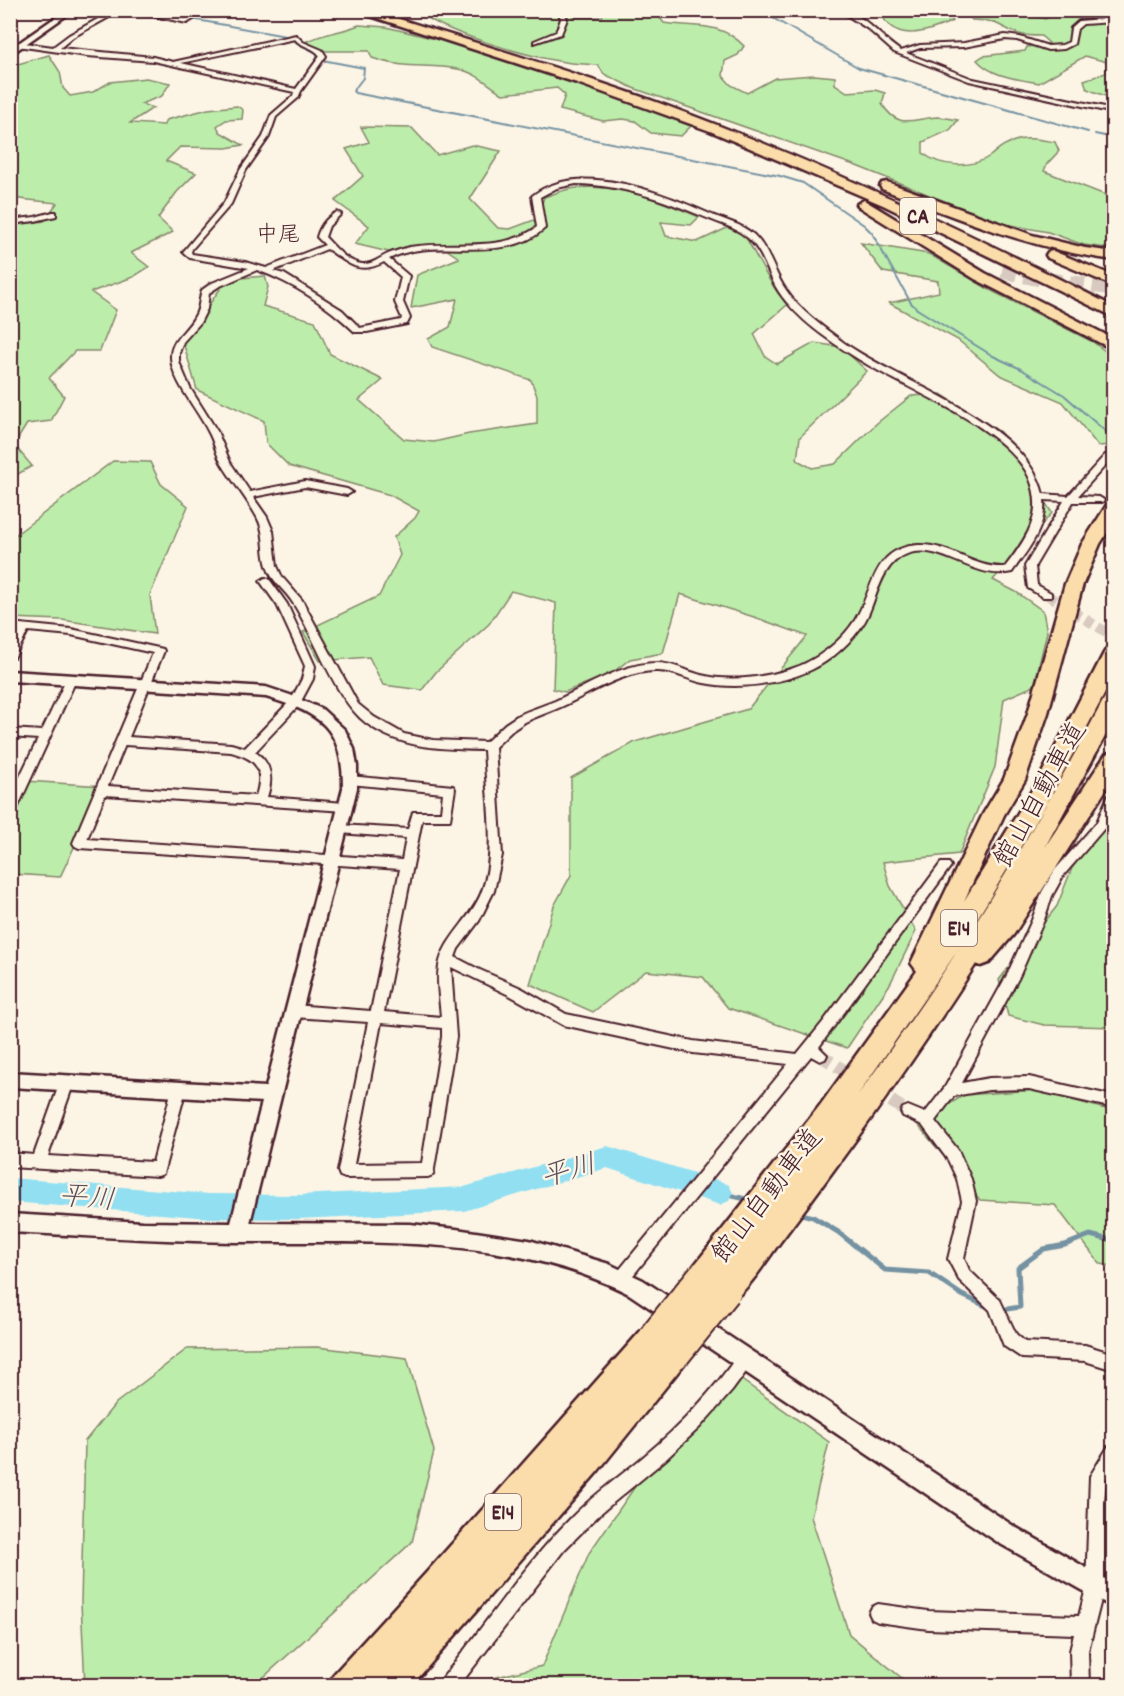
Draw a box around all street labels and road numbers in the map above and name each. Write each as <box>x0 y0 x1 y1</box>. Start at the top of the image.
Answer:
road number: CA <box>900 198 936 234</box>
street label: 館山自動車道 <box>986 715 1098 876</box>
road number: E14 <box>941 910 977 946</box>
street label: 館山自動車道 <box>704 1121 834 1273</box>
road number: E14 <box>485 1494 521 1530</box>

